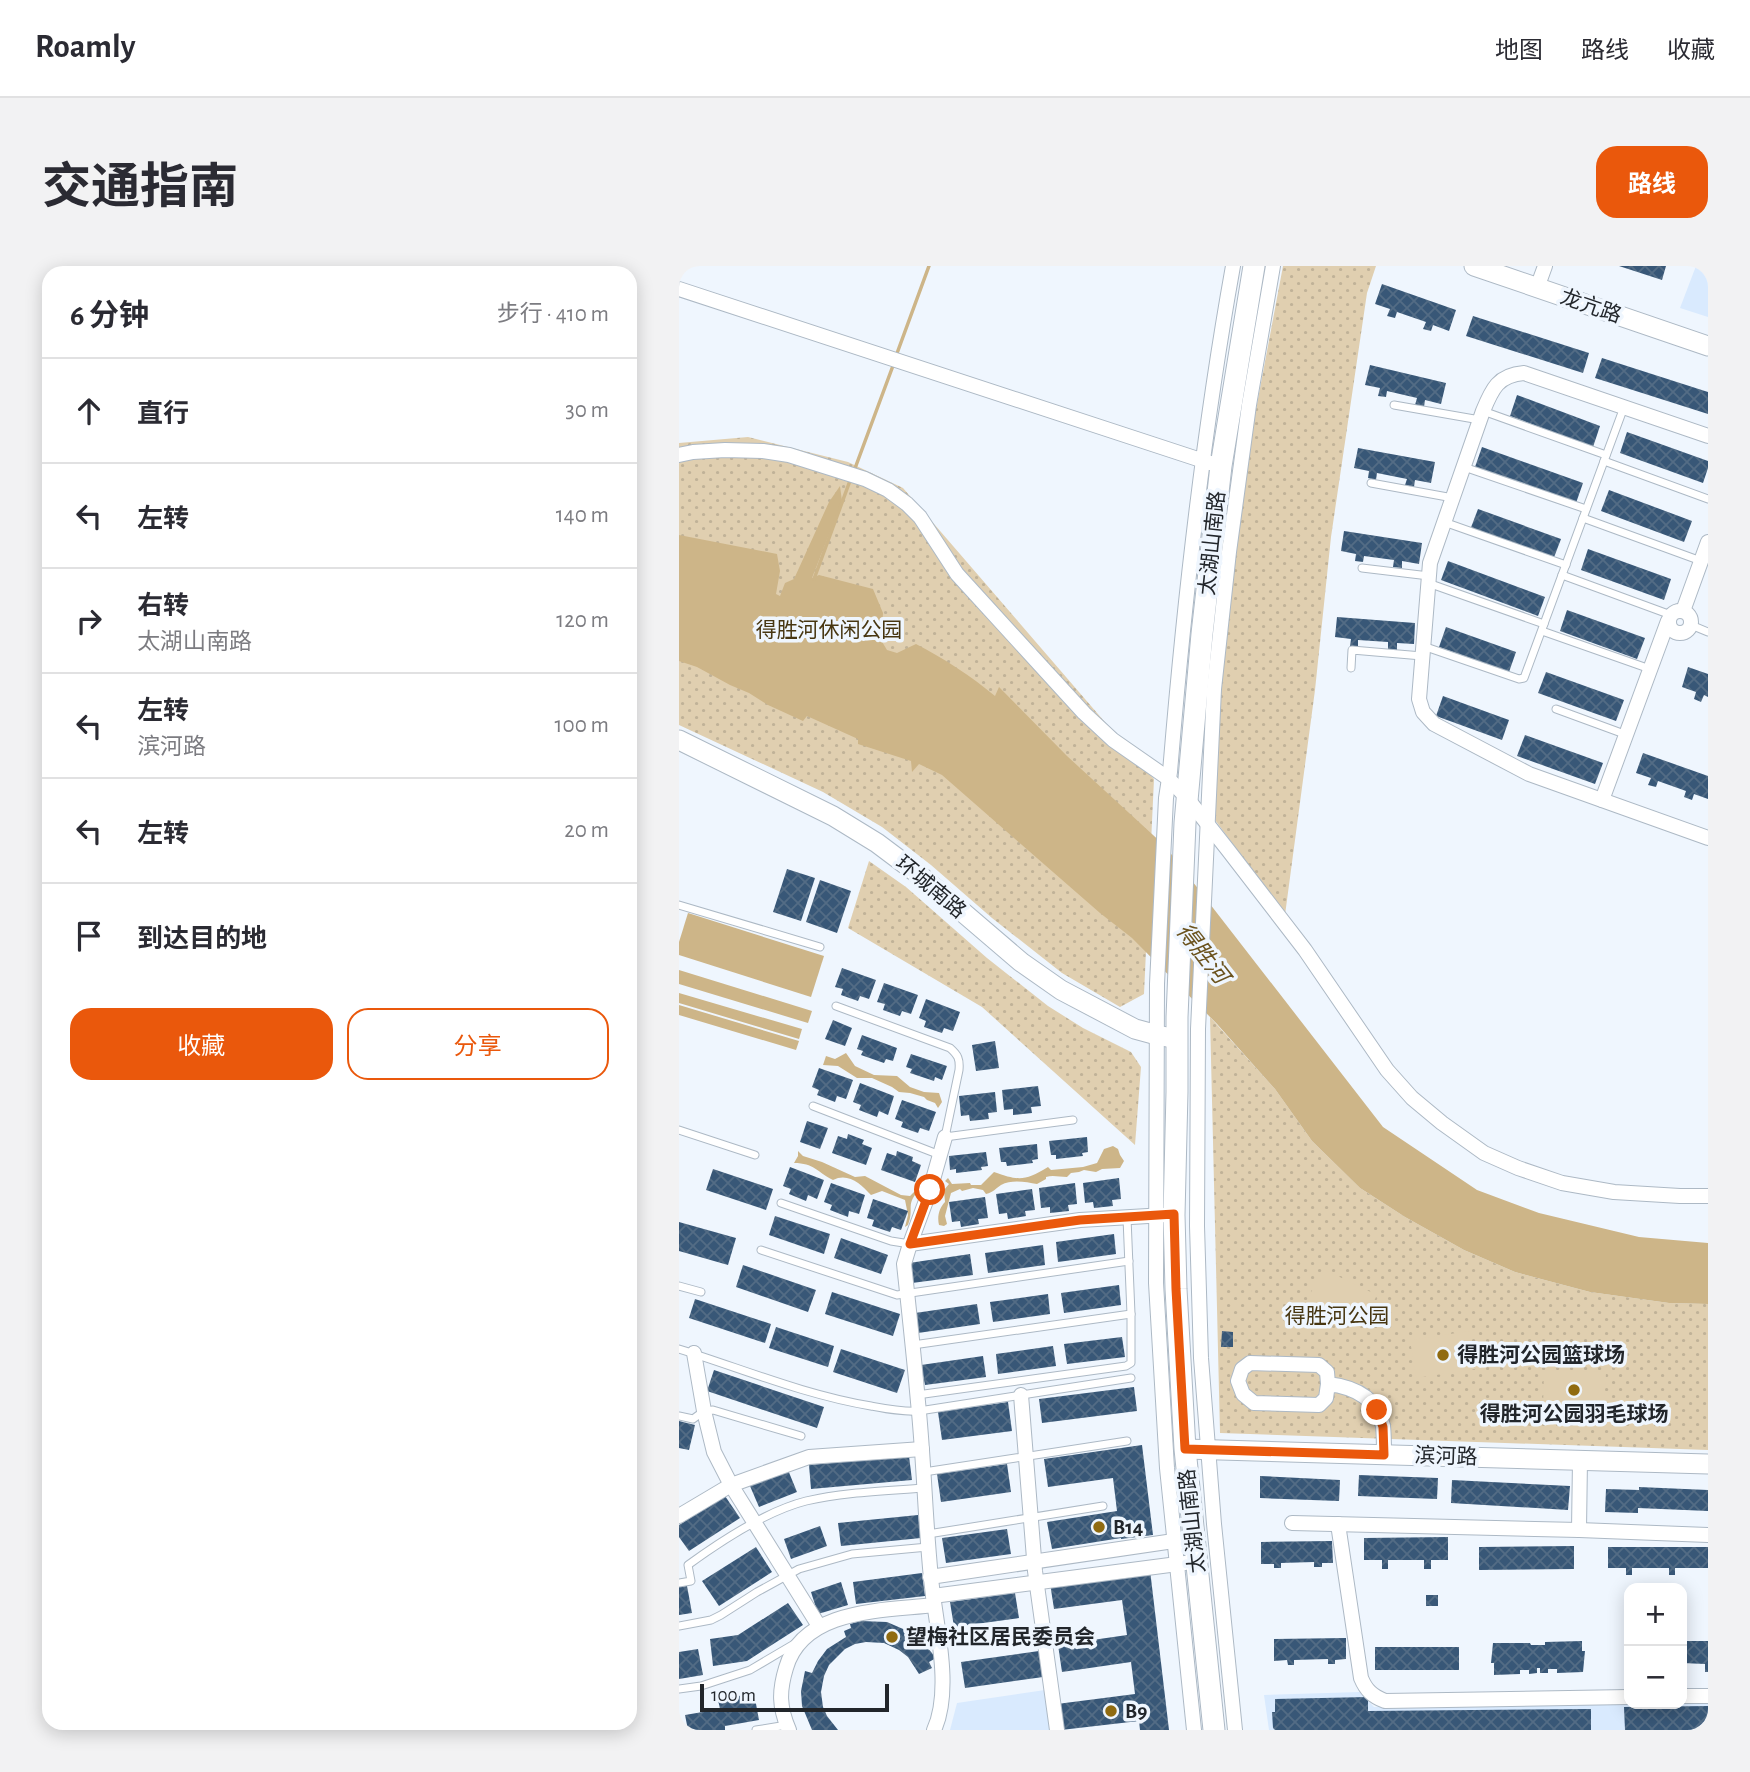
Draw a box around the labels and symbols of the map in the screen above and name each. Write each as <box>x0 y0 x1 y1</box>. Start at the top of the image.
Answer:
street label: 龙亢路 <box>1558 285 1624 327</box>
street label: 太湖山南路 <box>1196 490 1228 596</box>
park label: 得胜河休闲公园 <box>756 619 903 641</box>
street label: 环城南路 <box>892 852 970 922</box>
water label: 得胜河 <box>1172 918 1236 991</box>
route start <box>914 1174 945 1205</box>
park label: 得胜河公园 <box>1285 1305 1390 1327</box>
place label: 得胜河公园篮球场 <box>1457 1343 1625 1366</box>
marker: 得胜河公园篮球场 <box>1435 1347 1451 1363</box>
marker: 得胜河公园羽毛球场 <box>1566 1382 1582 1398</box>
route end <box>1361 1394 1392 1425</box>
place label: 得胜河公园羽毛球场 <box>1480 1402 1669 1425</box>
street label: 滨河路 <box>1414 1444 1478 1468</box>
street label: 太湖山南路 <box>1176 1468 1208 1574</box>
place label: B14 <box>1113 1517 1143 1538</box>
marker: B14 <box>1091 1519 1107 1535</box>
place label: 望梅社区居民委员会 <box>906 1626 1095 1648</box>
marker: 望梅社区居民委员会 <box>884 1629 900 1645</box>
scale bar <box>700 1681 889 1713</box>
place label: B9 <box>1125 1701 1147 1722</box>
marker: B9 <box>1103 1703 1119 1719</box>

